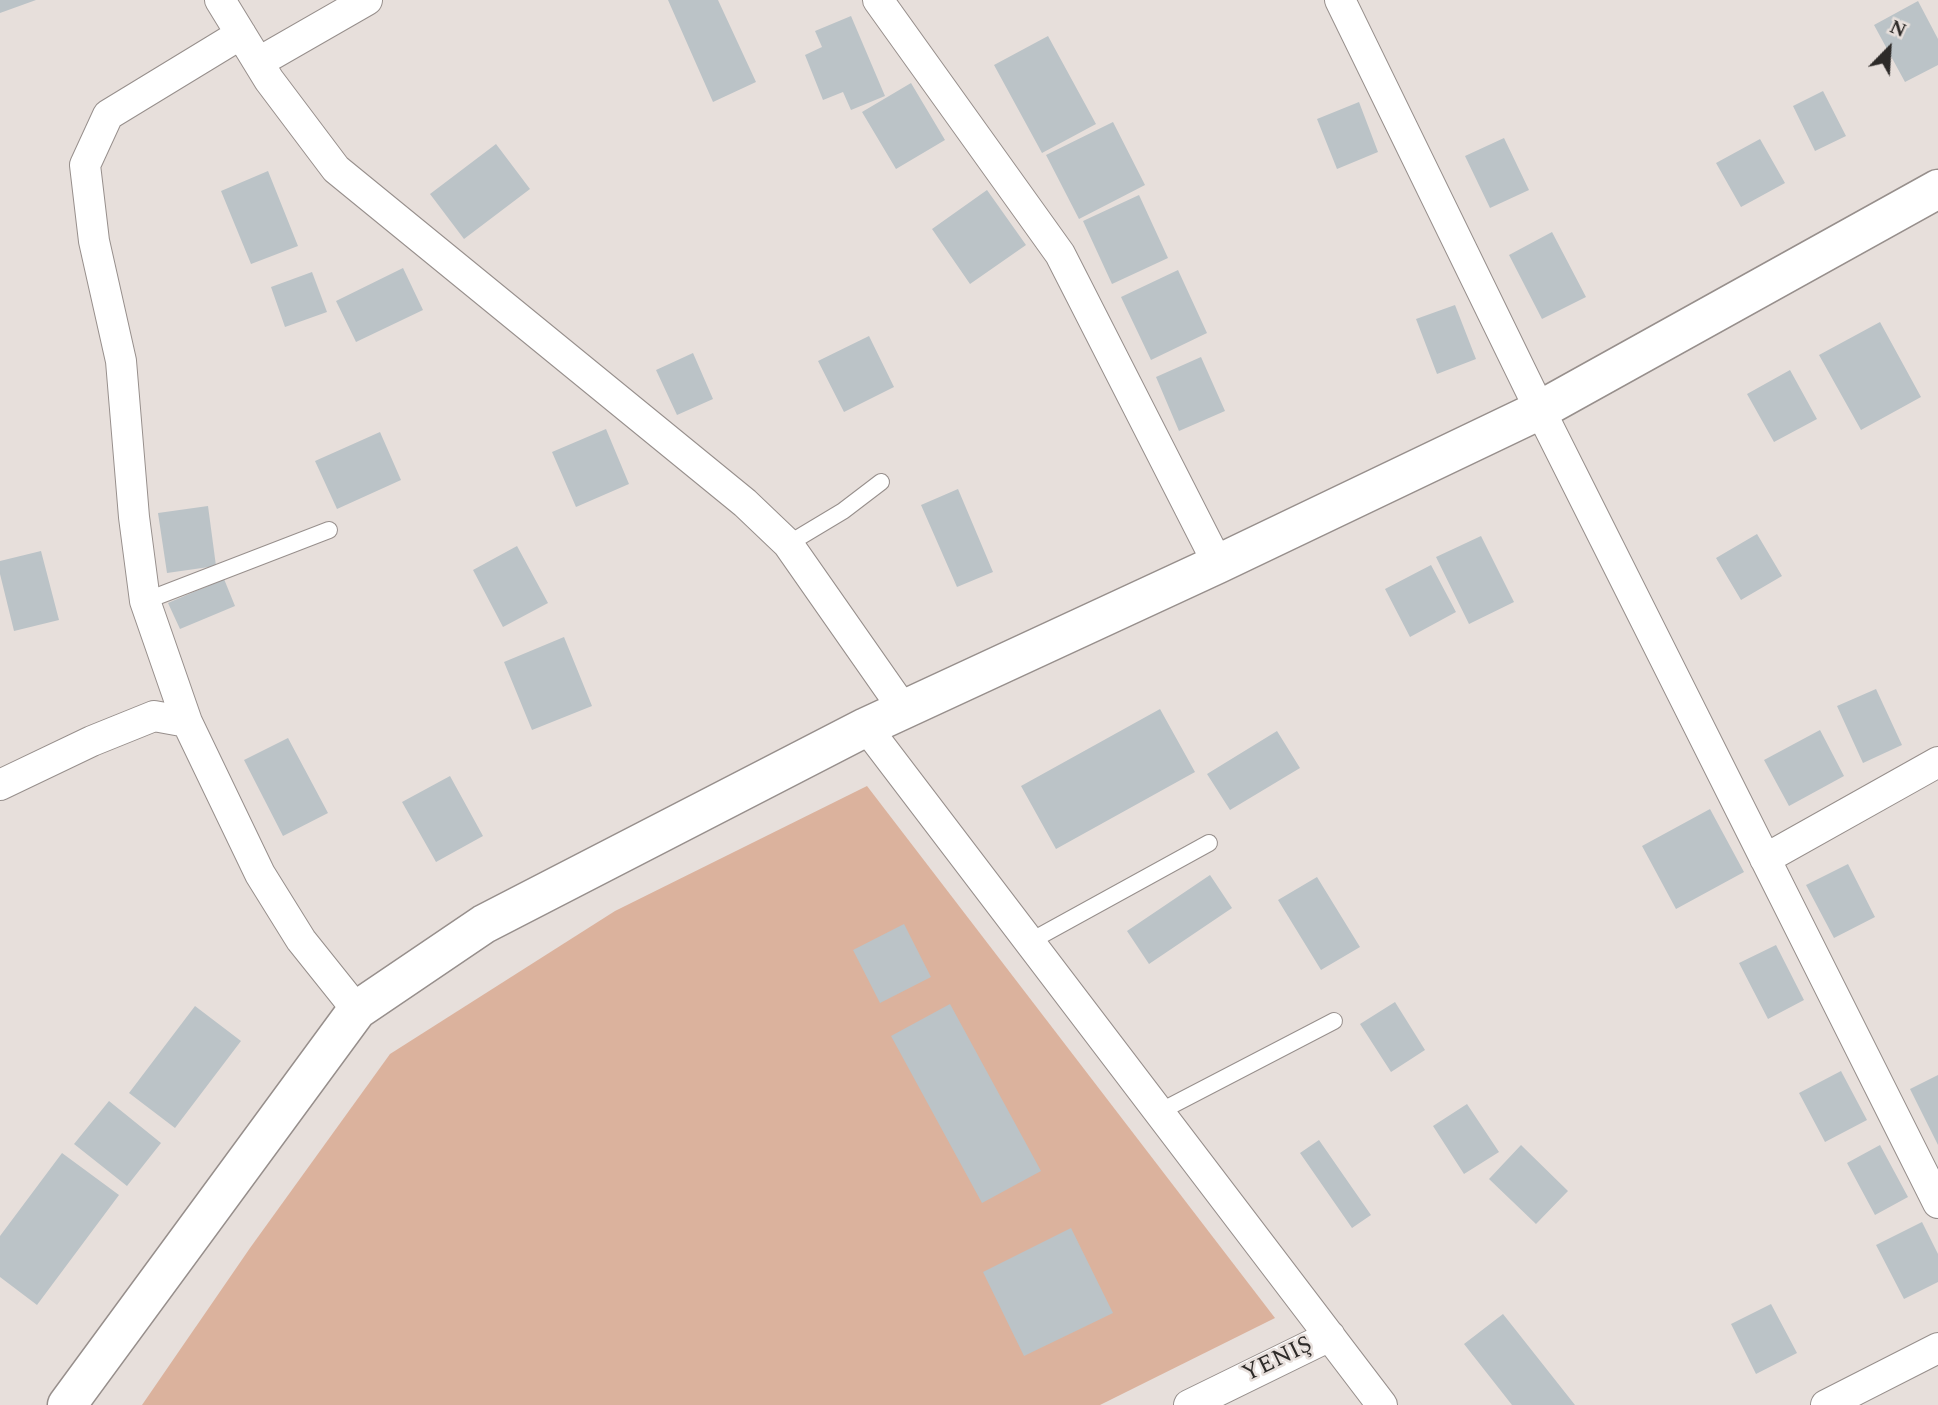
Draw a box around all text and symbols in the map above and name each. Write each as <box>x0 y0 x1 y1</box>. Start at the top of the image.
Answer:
text: N <box>1885 13 1911 46</box>
north arrow <box>1854 14 1924 84</box>
street label: YENIŞ <box>1238 1332 1318 1390</box>

